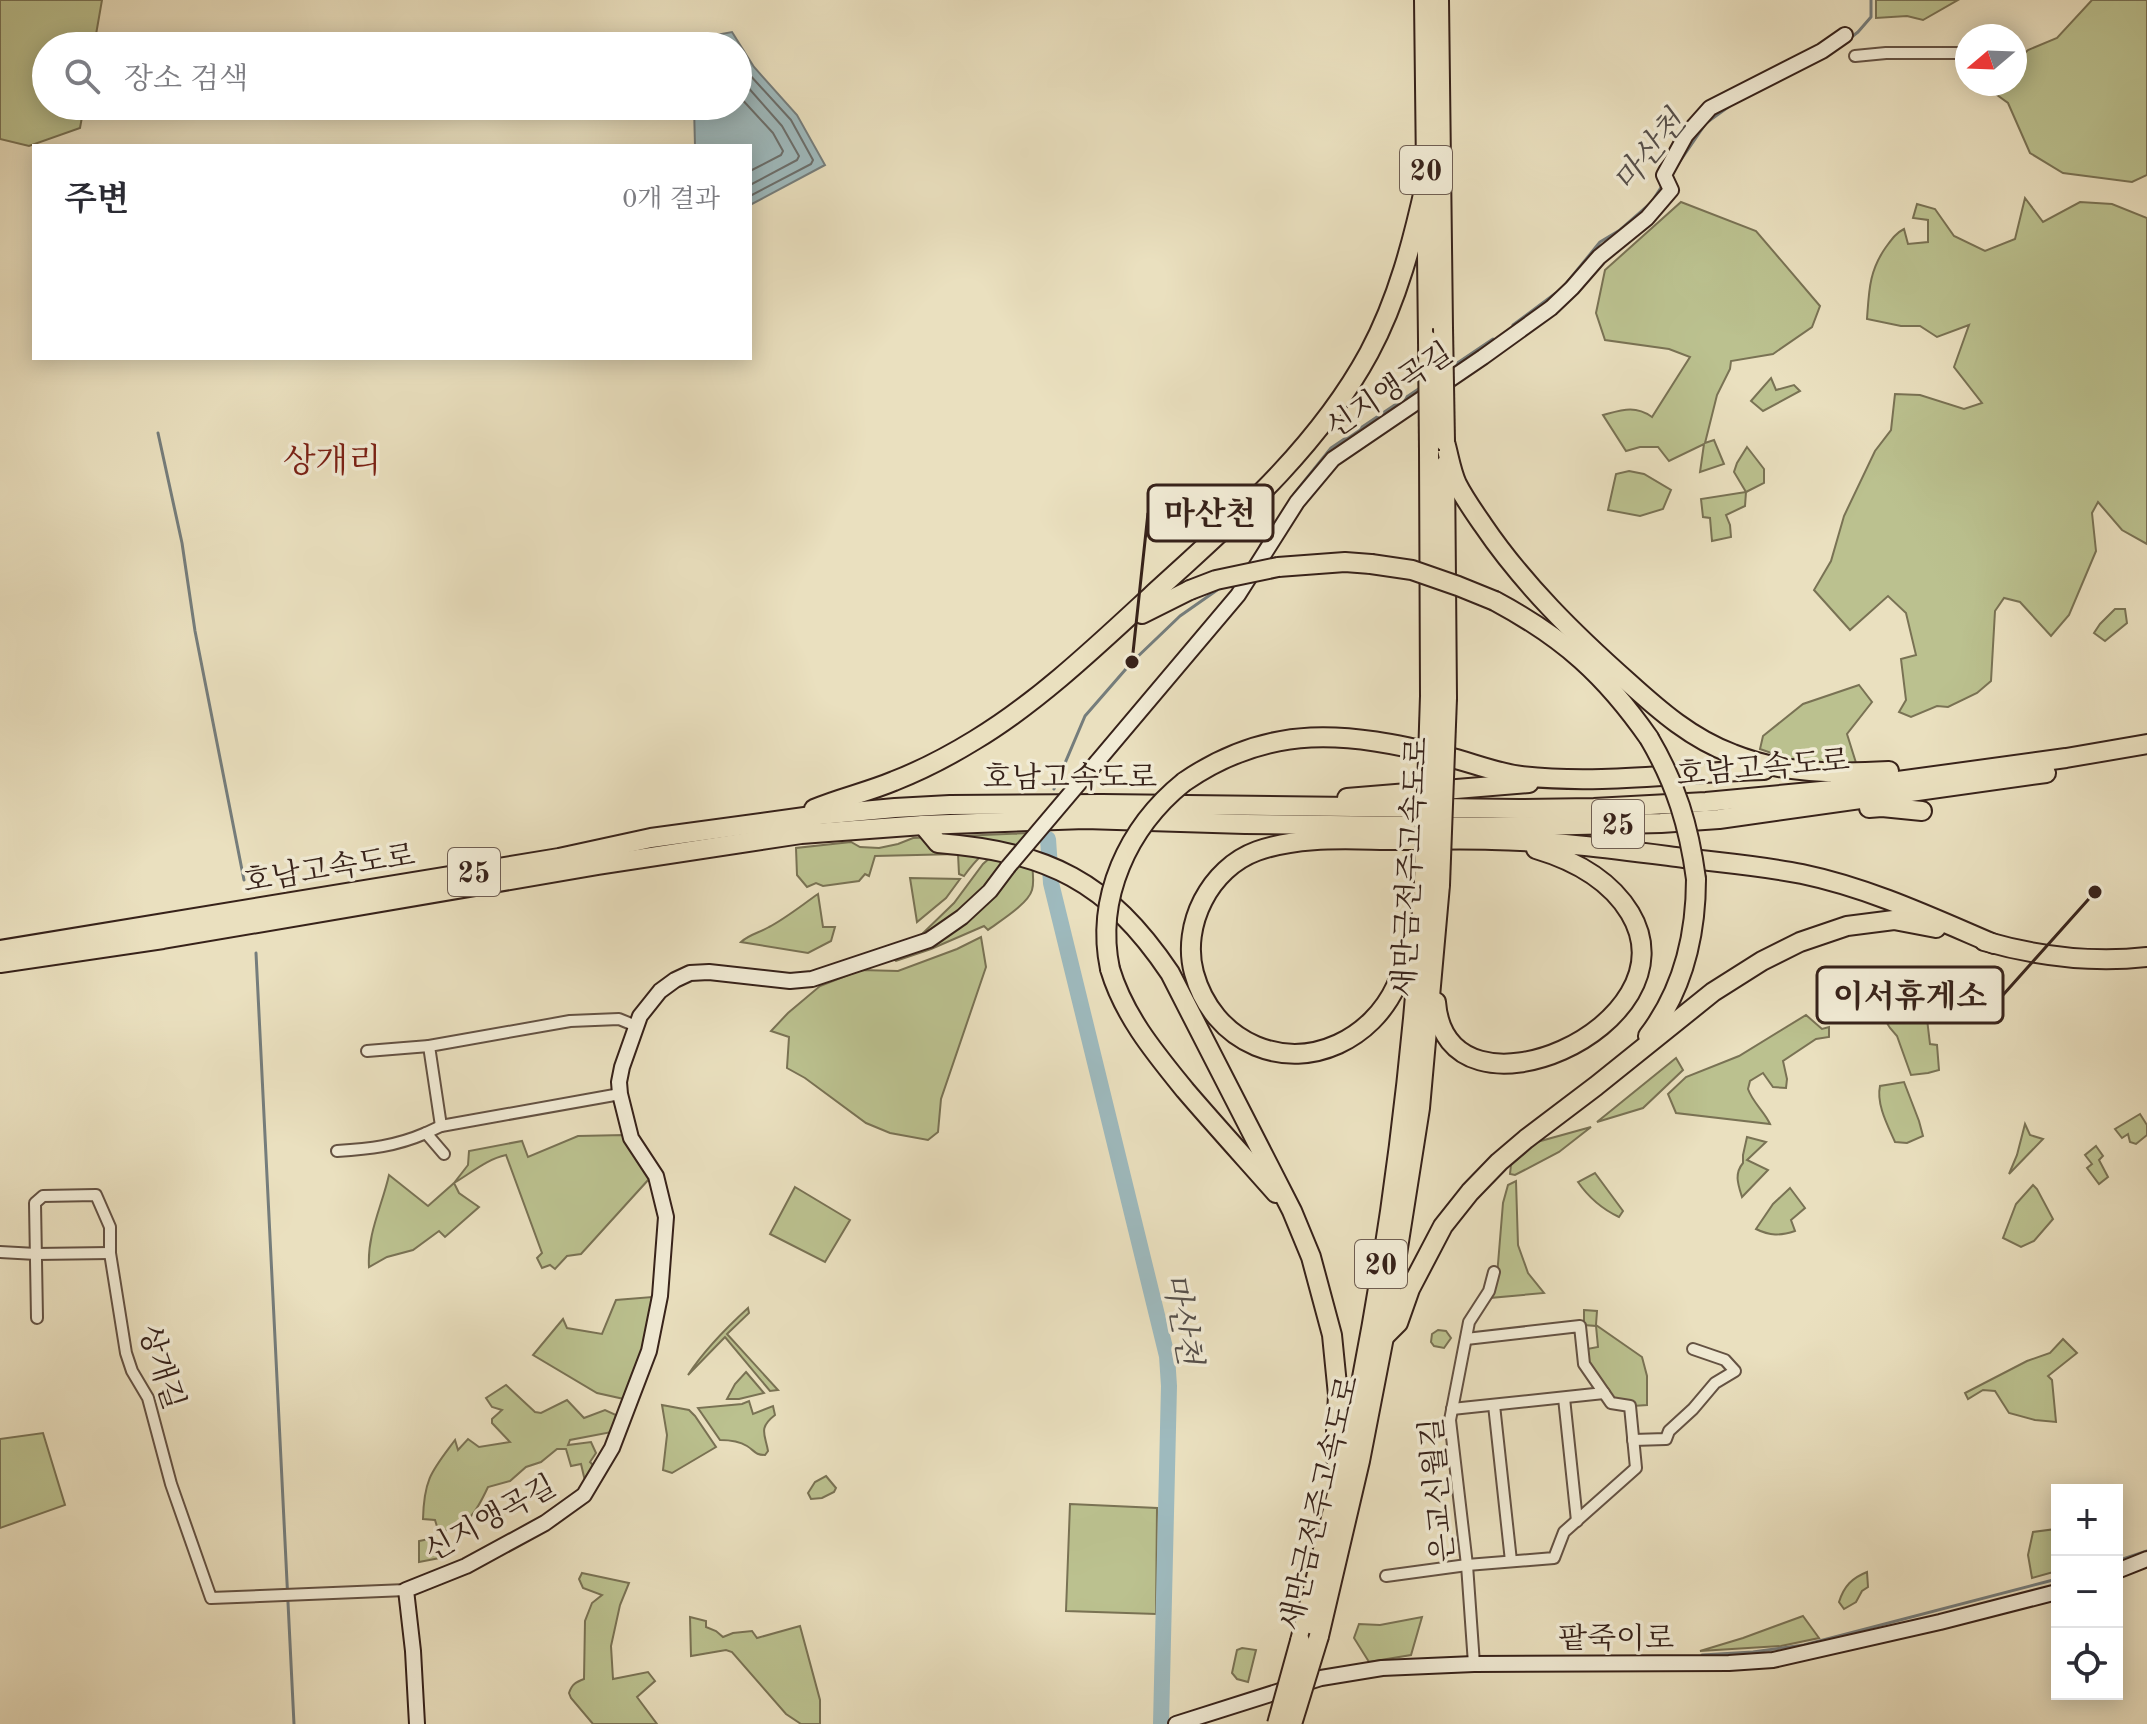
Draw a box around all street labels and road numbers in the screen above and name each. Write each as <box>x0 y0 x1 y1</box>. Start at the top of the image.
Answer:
road number: 20 <box>1400 146 1452 194</box>
street label: 신지앵곡길 <box>1321 337 1459 445</box>
street label: 새만금전주고속도로 <box>1387 736 1434 998</box>
street label: 호남고속도로 <box>1675 743 1851 792</box>
street label: 호남고속도로 <box>983 761 1157 794</box>
road number: 25 <box>1592 800 1644 848</box>
street label: 호남고속도로 <box>241 839 418 898</box>
road number: 25 <box>448 848 500 896</box>
road number: 20 <box>1355 1240 1407 1288</box>
street label: 상개길 <box>132 1321 190 1414</box>
street label: 새만금전주고속도로 <box>1274 1372 1365 1634</box>
street label: 은교신월길 <box>1416 1416 1460 1563</box>
street label: 신지앵곡길 <box>419 1470 562 1568</box>
street label: 팥죽이로 <box>1558 1623 1674 1655</box>

